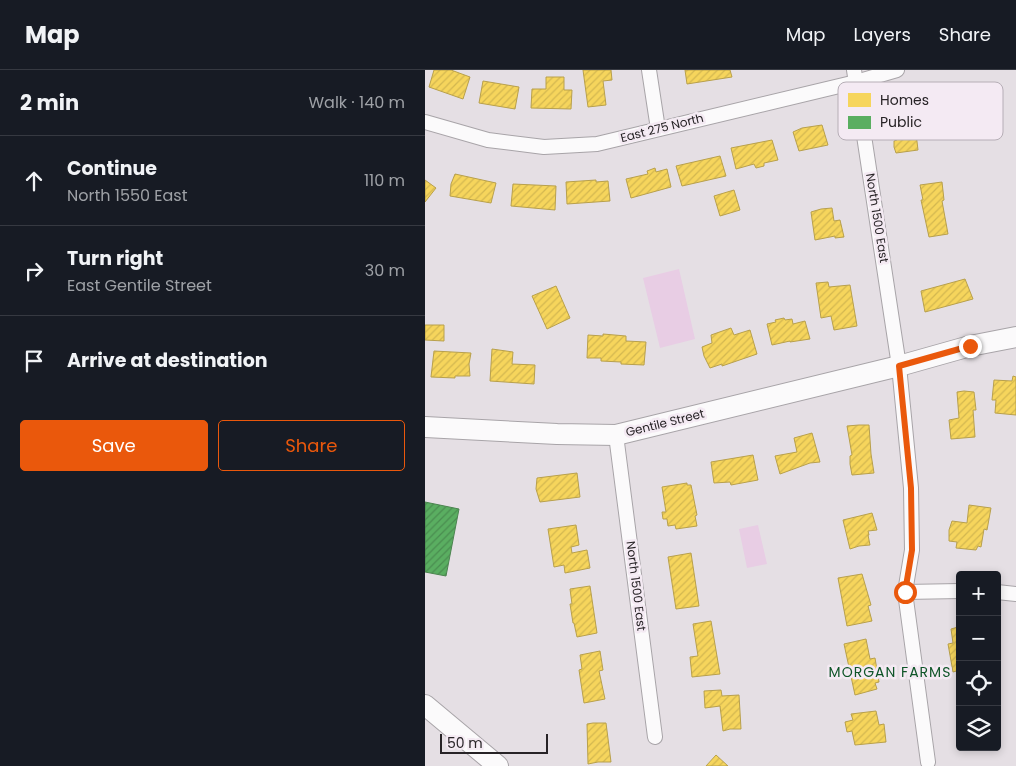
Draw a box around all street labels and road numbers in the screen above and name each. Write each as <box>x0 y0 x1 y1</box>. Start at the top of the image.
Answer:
street label: East 275 North <box>619 109 705 146</box>
street label: North 1500 East <box>862 172 893 264</box>
street label: Gentile Street <box>624 405 706 441</box>
street label: North 1500 East <box>623 540 650 632</box>

